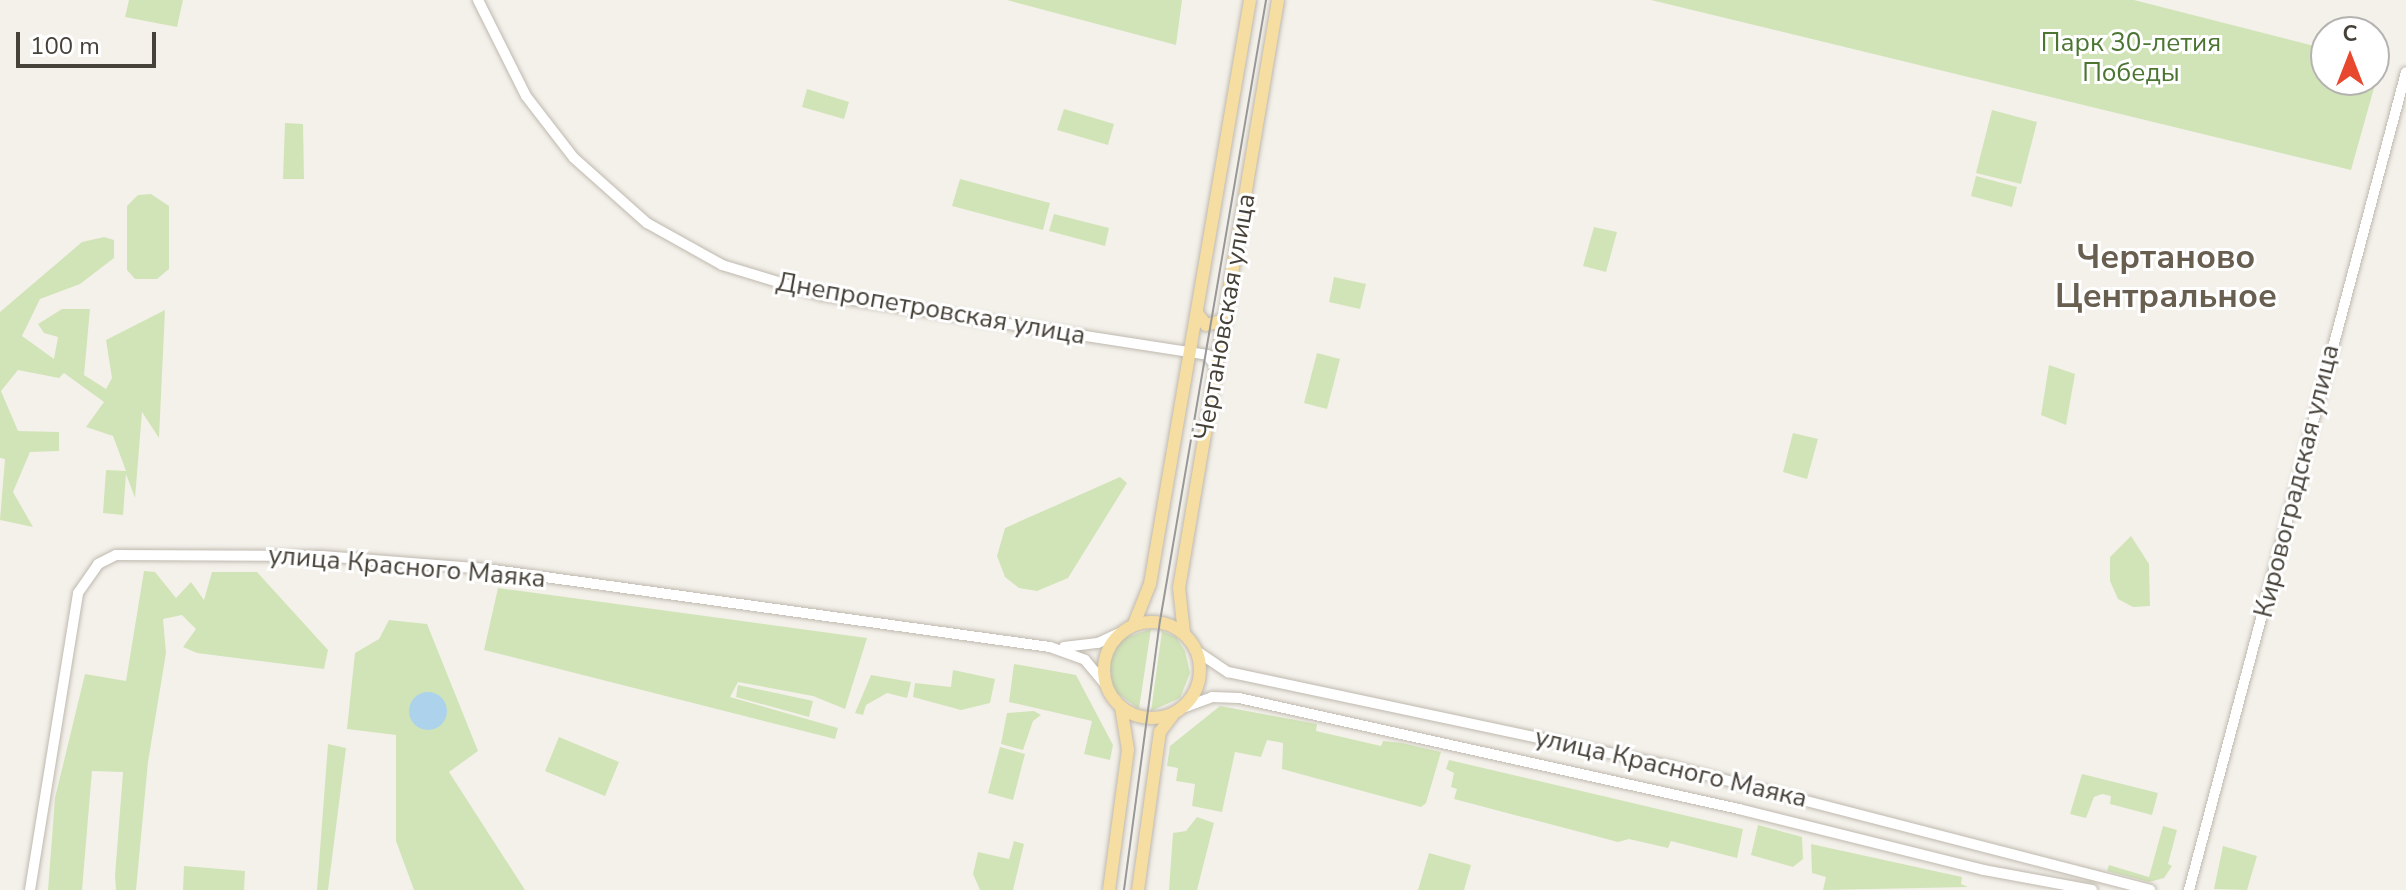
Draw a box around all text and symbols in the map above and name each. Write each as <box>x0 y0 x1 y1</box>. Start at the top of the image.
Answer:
scale bar <box>20 16 160 66</box>
north arrow <box>2310 16 2390 96</box>
text: С <box>2343 19 2357 49</box>
park label: Парк 30-летия Победы <box>2041 27 2221 88</box>
text: 100 m <box>30 30 100 62</box>
street label: Чертановская улица <box>1188 191 1262 443</box>
district label: Чертаново Центральное <box>2055 237 2277 316</box>
street label: Днепропетровская улица <box>774 266 1088 352</box>
street label: Кировоградская улица <box>2248 341 2346 621</box>
street label: улица Красного Маяка <box>267 539 547 595</box>
street label: улица Красного Маяка <box>1532 722 1810 814</box>

